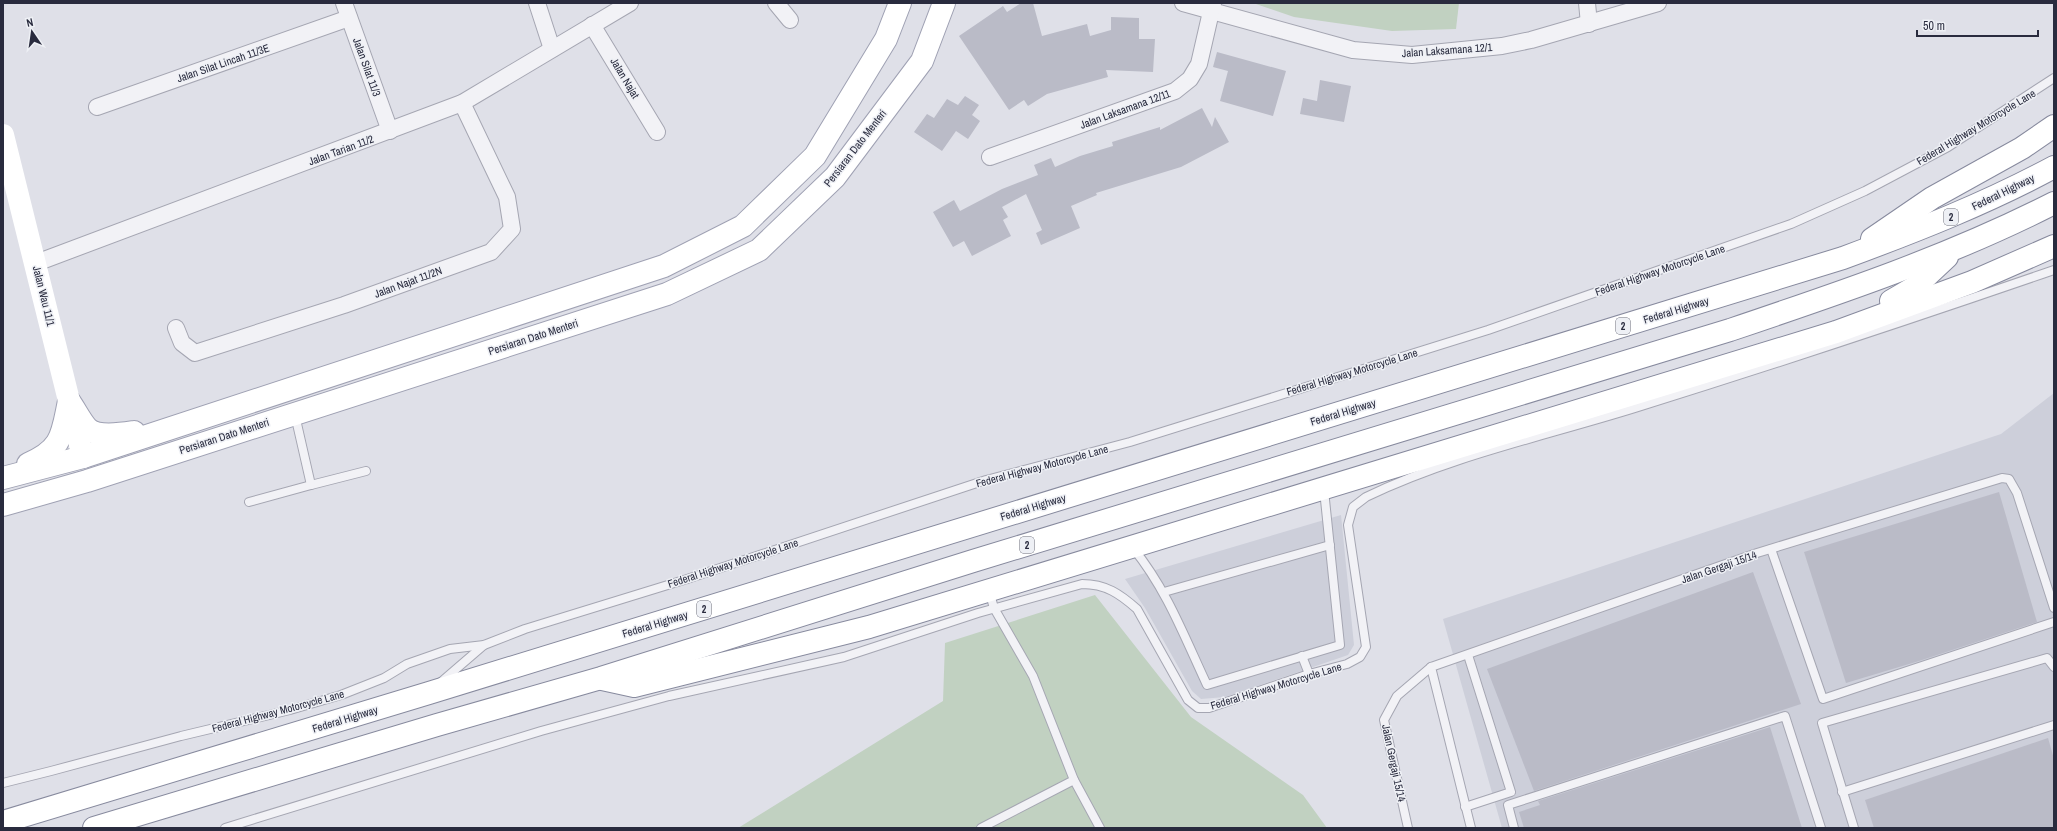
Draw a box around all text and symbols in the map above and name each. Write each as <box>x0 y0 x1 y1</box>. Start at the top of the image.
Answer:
north arrow <box>12 12 52 52</box>
scale bar <box>1917 12 2038 38</box>
text: N <box>25 15 34 30</box>
text: 50 m <box>1923 18 1945 34</box>
street label: Jalan Silat 11/3 <box>350 36 384 98</box>
street label: Jalan Laksamana 12/1 <box>1401 40 1493 60</box>
street label: Jalan Silat Lincah 11/3E <box>175 41 271 85</box>
street label: Jalan Najat <box>607 55 643 101</box>
street label: Jalan Laksamana 12/11 <box>1078 86 1172 132</box>
street label: Federal Highway Motorcycle Lane <box>1914 86 2038 168</box>
street label: Persiaran Dato Menteri <box>821 107 889 189</box>
street label: Jalan Tarian 11/2 <box>306 132 376 168</box>
street label: Federal Highway <box>1969 171 2037 213</box>
road number: 2 <box>1944 209 1958 225</box>
street label: Federal Highway Motorcycle Lane <box>1593 241 1727 299</box>
street label: Jalan Najat 11/2N <box>372 263 444 301</box>
street label: Jalan Wau 11/1 <box>30 264 58 328</box>
street label: Federal Highway <box>1642 293 1711 327</box>
street label: Persiaran Dato Menteri <box>486 316 580 358</box>
road number: 2 <box>1616 318 1630 334</box>
street label: Federal Highway Motorcycle Lane <box>1285 345 1419 399</box>
street label: Federal Highway <box>1309 395 1378 429</box>
street label: Persiaran Dato Menteri <box>177 415 271 457</box>
street label: Federal Highway Motorcycle Lane <box>974 442 1110 490</box>
street label: Federal Highway <box>999 490 1068 524</box>
street label: Federal Highway Motorcycle Lane <box>666 535 800 591</box>
road number: 2 <box>1020 537 1034 553</box>
street label: Jalan Gergaji 15/14 <box>1679 548 1759 586</box>
road number: 2 <box>697 601 711 617</box>
street label: Federal Highway <box>621 607 690 641</box>
street label: Federal Highway Motorcycle Lane <box>1209 659 1343 713</box>
street label: Federal Highway Motorcycle Lane <box>210 687 346 735</box>
street label: Federal Highway <box>311 703 379 735</box>
street label: Jalan Gergaji 15/14 <box>1379 723 1409 803</box>

